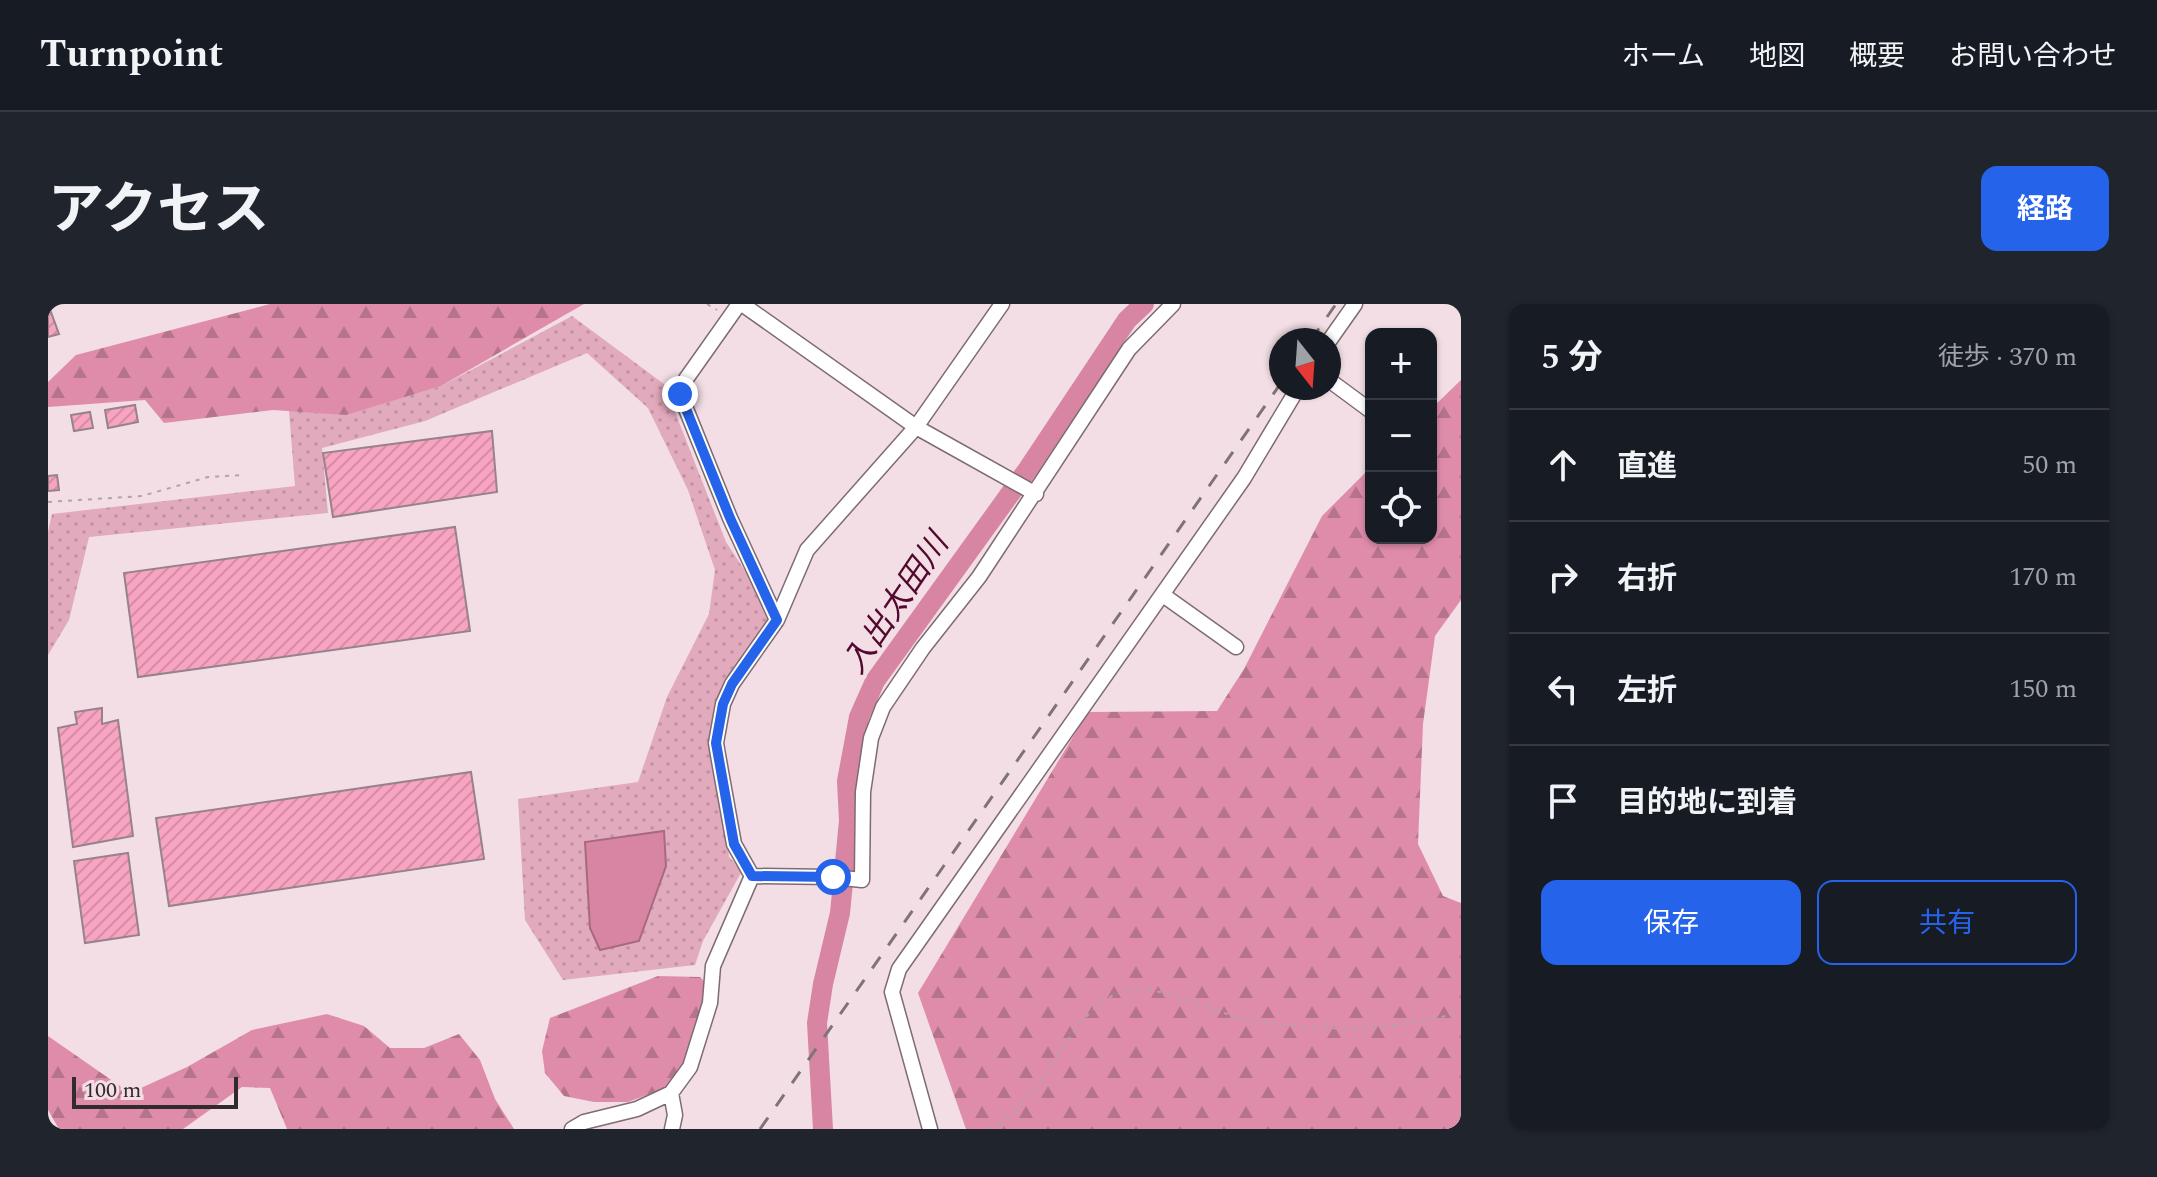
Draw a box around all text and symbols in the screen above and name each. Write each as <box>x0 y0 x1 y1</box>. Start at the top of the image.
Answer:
text: Turnpoint <box>40 26 223 84</box>
text: ホーム <box>1622 35 1705 78</box>
text: 地図 <box>1749 35 1805 78</box>
text: 概要 <box>1849 35 1905 78</box>
text: お問い合わせ <box>1949 35 2117 78</box>
button: 経路 <box>1981 166 2109 251</box>
text: アクセス <box>48 169 269 254</box>
north arrow <box>1269 328 1341 400</box>
map controls <box>1365 328 1437 544</box>
button: + <box>1365 328 1437 400</box>
text: 5 分 <box>1541 332 1603 384</box>
text: 徒歩 · 370 m <box>1938 337 2077 377</box>
route end <box>662 376 698 412</box>
button: − <box>1365 400 1437 472</box>
icon: ahead <box>1541 443 1585 487</box>
text: 直進 <box>1617 444 1677 490</box>
text: 50 m <box>2022 445 2077 485</box>
button: locate <box>1365 472 1437 544</box>
water label: 入出太田川 <box>831 521 963 684</box>
icon: right <box>1541 555 1585 599</box>
text: 右折 <box>1617 556 1677 602</box>
text: 170 m <box>2009 557 2077 597</box>
icon: left <box>1541 667 1585 711</box>
text: 左折 <box>1617 668 1677 714</box>
text: 150 m <box>2009 669 2077 709</box>
icon: arrive <box>1541 779 1585 823</box>
text: 目的地に到着 <box>1617 780 1797 826</box>
route start <box>815 859 851 895</box>
button: 保存 <box>1541 880 1801 965</box>
button: 共有 <box>1817 880 2077 965</box>
scale bar <box>72 1073 238 1109</box>
text: 100 m <box>84 1074 141 1107</box>

